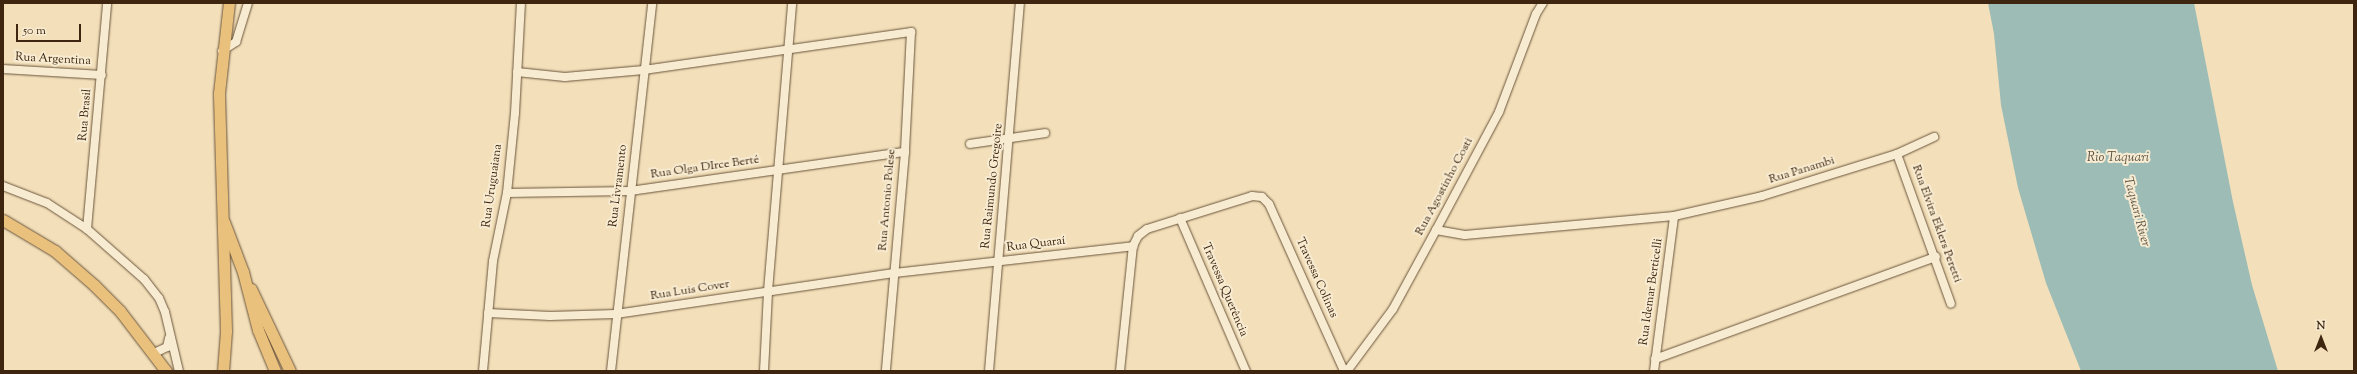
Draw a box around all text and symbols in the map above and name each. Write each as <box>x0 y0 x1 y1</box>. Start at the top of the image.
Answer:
scale bar <box>18 16 83 42</box>
text: 50 m <box>23 22 46 40</box>
street label: Rua Argentina <box>15 51 91 69</box>
street label: Rua Brasil <box>77 88 95 142</box>
street label: Rua Raimundo Gregoire <box>979 123 1007 249</box>
street label: Rua Agostinho Costi <box>1413 136 1477 238</box>
street label: Rua Uruguaiana <box>480 143 506 229</box>
street label: Rua Livramento <box>607 144 631 228</box>
street label: Rua Antonio Polese <box>876 149 900 251</box>
water label: Rio Taquari <box>2087 150 2149 166</box>
street label: Rua Olga DIrce Berté <box>650 153 760 183</box>
street label: Rua Panambi <box>1767 154 1837 188</box>
street label: Rua Elvira Eklers Peretti <box>1908 163 1964 285</box>
water label: Taquari River <box>2119 175 2153 249</box>
street label: Rua Quaraí <box>1006 234 1066 256</box>
street label: Travessa Colinas <box>1292 236 1340 320</box>
street label: Rua Idemar Berticelli <box>1637 238 1667 346</box>
street label: Travessa Querência <box>1198 241 1250 339</box>
street label: Rua Luis Cover <box>650 278 730 304</box>
north arrow <box>2301 318 2341 358</box>
text: N <box>2317 318 2325 334</box>

